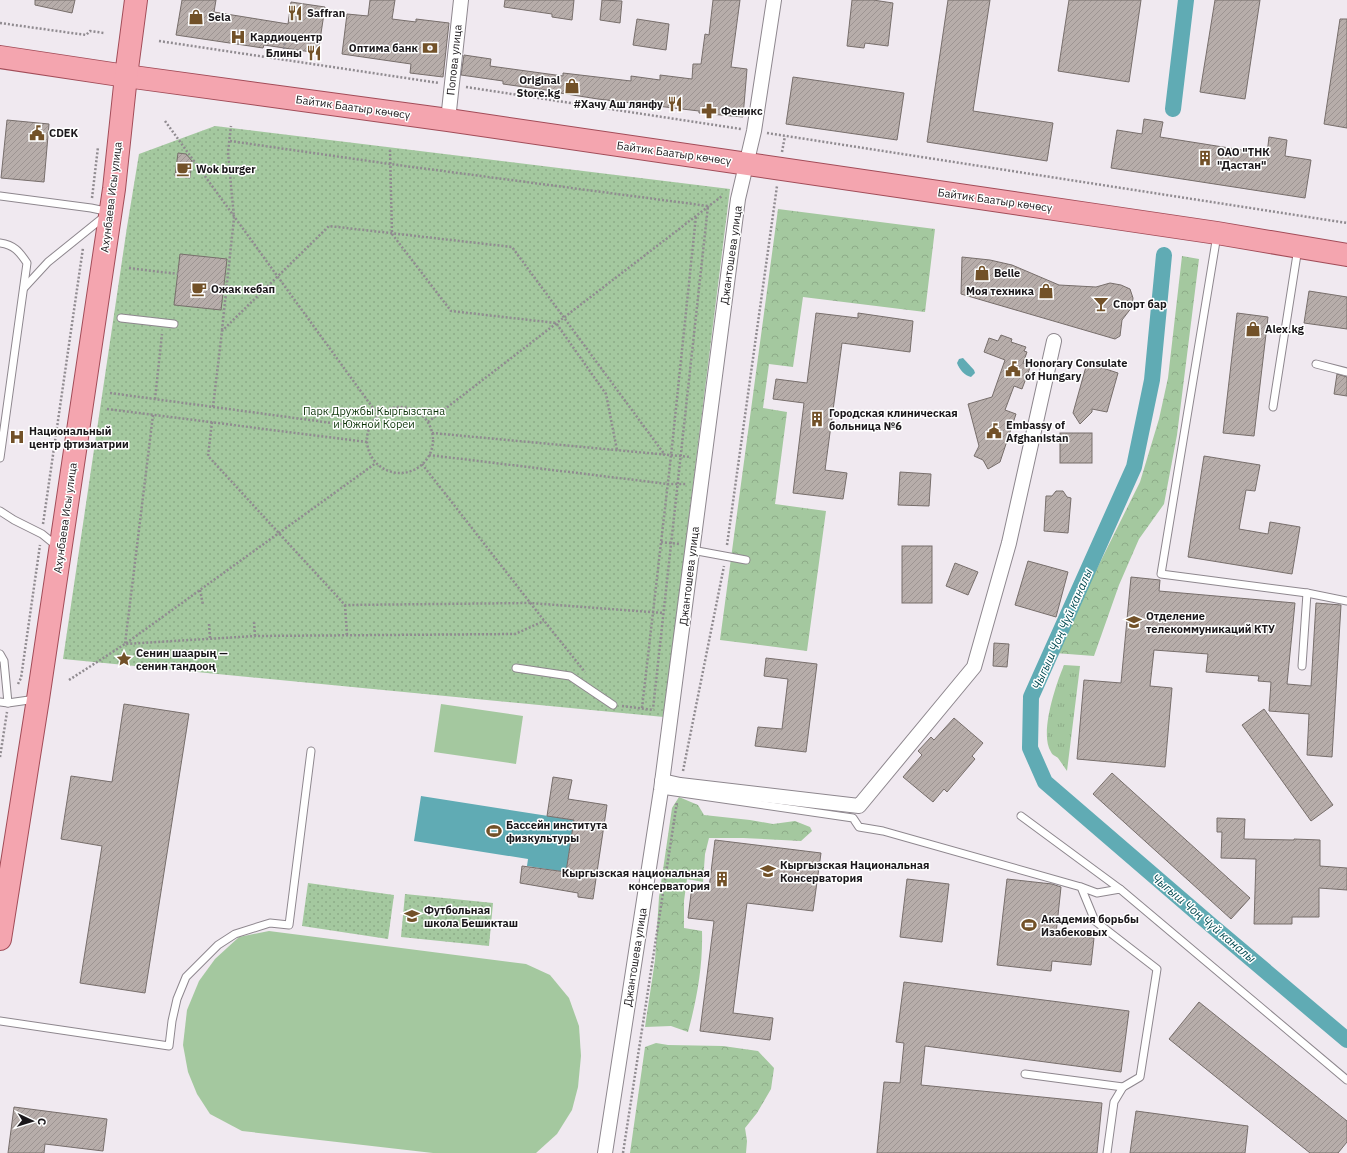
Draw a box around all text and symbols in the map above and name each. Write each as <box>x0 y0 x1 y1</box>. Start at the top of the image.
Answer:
restaurant icon: Saffran <box>286 4 304 22</box>
place label: Saffran <box>307 6 345 20</box>
shop icon: Sela <box>187 8 205 26</box>
place label: Sela <box>208 10 231 24</box>
street label: Попова улица <box>443 24 465 96</box>
hospital icon: Кардиоцентр <box>229 28 247 46</box>
place label: Кардиоцентр <box>250 30 323 44</box>
bank icon: Оптима банк <box>421 39 439 57</box>
place label: Оптима банк <box>349 41 418 55</box>
restaurant icon: Блины <box>305 44 323 62</box>
place label: Блины <box>266 46 302 60</box>
place label: Original Store.kg <box>517 73 561 100</box>
shop icon: Original Store.kg <box>563 77 581 95</box>
street label: Байтик Баатыр көчөсү <box>295 92 412 122</box>
restaurant icon: #Хачу Аш лянфу <box>666 95 684 113</box>
place label: #Хачу Аш лянфу <box>574 97 663 111</box>
pharmacy icon: Феникс <box>700 102 718 120</box>
place label: Феникс <box>721 104 763 118</box>
public building icon: CDEK <box>28 124 46 142</box>
place label: CDEK <box>49 126 79 140</box>
street label: Байтик Баатыр көчөсү <box>616 138 733 168</box>
street label: Ахунбаева Исы улица <box>97 141 125 253</box>
place label: ОАО "ТНК "Дастан" <box>1217 145 1270 172</box>
building icon: ОАО "ТНК "Дастан" <box>1196 149 1214 167</box>
cafe icon: Wok burger <box>175 160 193 178</box>
place label: Wok burger <box>196 162 256 176</box>
street label: Байтик Баатыр көчөсү <box>937 185 1054 215</box>
street label: Джантошева улица <box>717 205 745 305</box>
shop icon: Belle <box>973 264 991 282</box>
place label: Belle <box>994 266 1020 280</box>
cafe icon: Ожак кебап <box>190 280 208 298</box>
place label: Ожак кебап <box>211 282 275 296</box>
shop icon: Моя техника <box>1037 282 1055 300</box>
place label: Моя техника <box>966 284 1034 298</box>
bar icon: Спорт бар <box>1092 295 1110 313</box>
place label: Спорт бар <box>1113 297 1167 311</box>
shop icon: Alex.kg <box>1244 320 1262 338</box>
place label: Alex.kg <box>1265 322 1305 336</box>
place label: Honorary Consulate of Hungary <box>1025 356 1127 383</box>
public building icon: Honorary Consulate of Hungary <box>1004 360 1022 378</box>
park label: Парк Дружбы Кыргызстана и Южной Кореи <box>303 404 445 431</box>
place label: Городская клиническая больница №6 <box>829 406 958 433</box>
building icon: Городская клиническая больница №6 <box>808 410 826 428</box>
place label: Embassy of Afghanistan <box>1006 418 1069 445</box>
public building icon: Embassy of Afghanistan <box>985 422 1003 440</box>
place label: Национальный центр фтизиатрии <box>29 424 129 451</box>
hospital icon: Национальный центр фтизиатрии <box>8 428 26 446</box>
street label: Ахунбаева Исы улица <box>50 462 80 574</box>
street label: Джантошева улица <box>676 526 702 626</box>
water label: Чыгыш Чоң Чүй каналы <box>1029 566 1095 692</box>
place label: Отделение телекоммуникаций КТУ <box>1146 609 1275 636</box>
school or university icon: Отделение телекоммуникаций КТУ <box>1125 613 1143 631</box>
place label: Сенин шаарың — сенин тандооң <box>136 646 228 673</box>
place icon: Сенин шаарың — сенин тандооң <box>115 650 133 668</box>
place label: Бассейн института физкультуры <box>506 818 608 845</box>
sports icon: Бассейн института физкультуры <box>485 822 503 840</box>
place label: Кыргызская Национальная Консерватория <box>780 858 929 885</box>
school or university icon: Кыргызская Национальная Консерватория <box>759 862 777 880</box>
place label: Кыргызская национальная консерватория <box>562 866 710 893</box>
building icon: Кыргызская национальная консерватория <box>713 870 731 888</box>
water label: Чыгыш Чоң Чүй каналы <box>1149 870 1259 966</box>
place label: Футбольная школа Бешикташ <box>424 903 518 930</box>
school or university icon: Футбольная школа Бешикташ <box>403 907 421 925</box>
street label: Джантошева улица <box>620 907 650 1007</box>
place label: Академия борьбы Изабековых <box>1041 912 1139 939</box>
sports icon: Академия борьбы Изабековых <box>1020 916 1038 934</box>
north arrow <box>12 1101 52 1141</box>
text: С <box>35 1118 49 1126</box>

